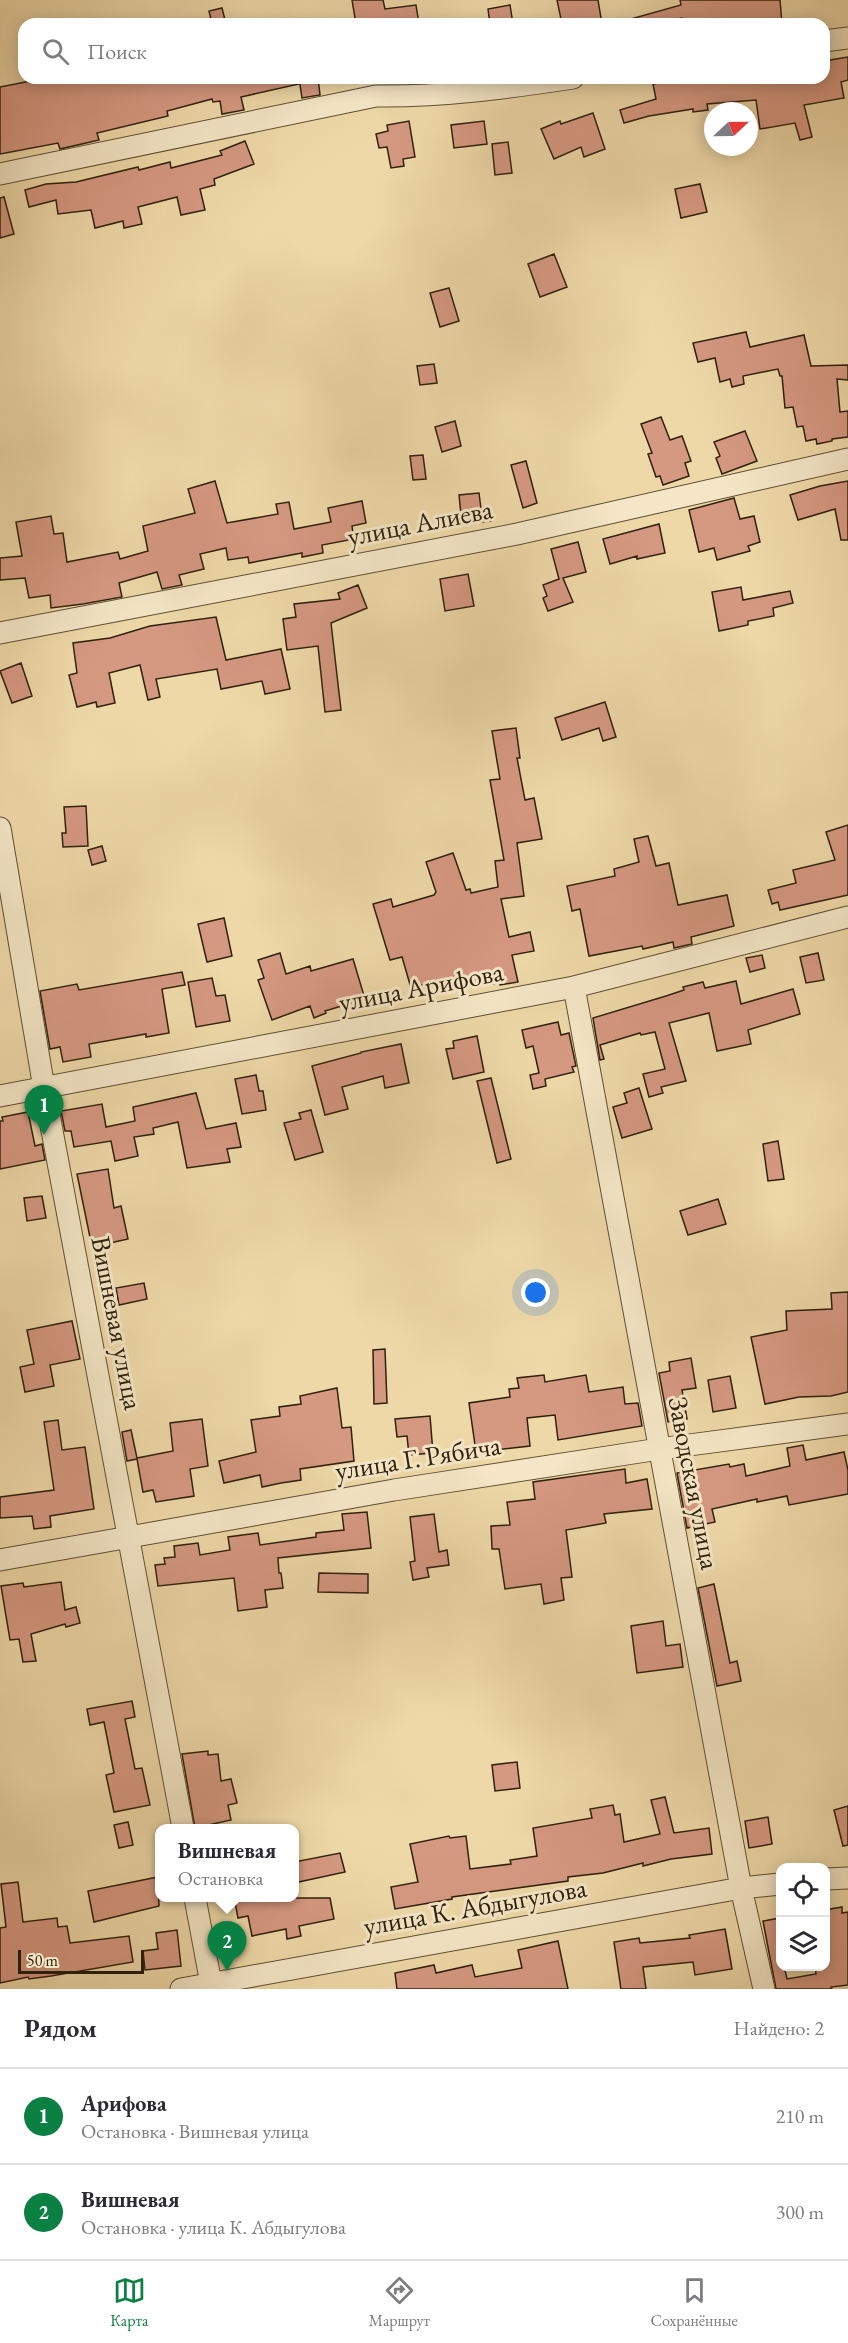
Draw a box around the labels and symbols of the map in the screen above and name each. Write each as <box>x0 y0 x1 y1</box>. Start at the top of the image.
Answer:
north arrow <box>704 102 758 156</box>
street label: улица Алиева <box>344 491 496 554</box>
street label: улица Арифова <box>336 953 506 1020</box>
pin: 1 <box>24 1086 63 1135</box>
street label: Вишневая улица <box>84 1233 152 1413</box>
your location <box>521 1278 550 1307</box>
street label: Заводская улица <box>661 1394 728 1573</box>
street label: улица Г. Рябича <box>333 1427 503 1488</box>
street label: улица К. Абдыгулова <box>361 1870 589 1943</box>
pin: 2 <box>208 1922 246 1971</box>
scale bar <box>18 1947 144 1974</box>

